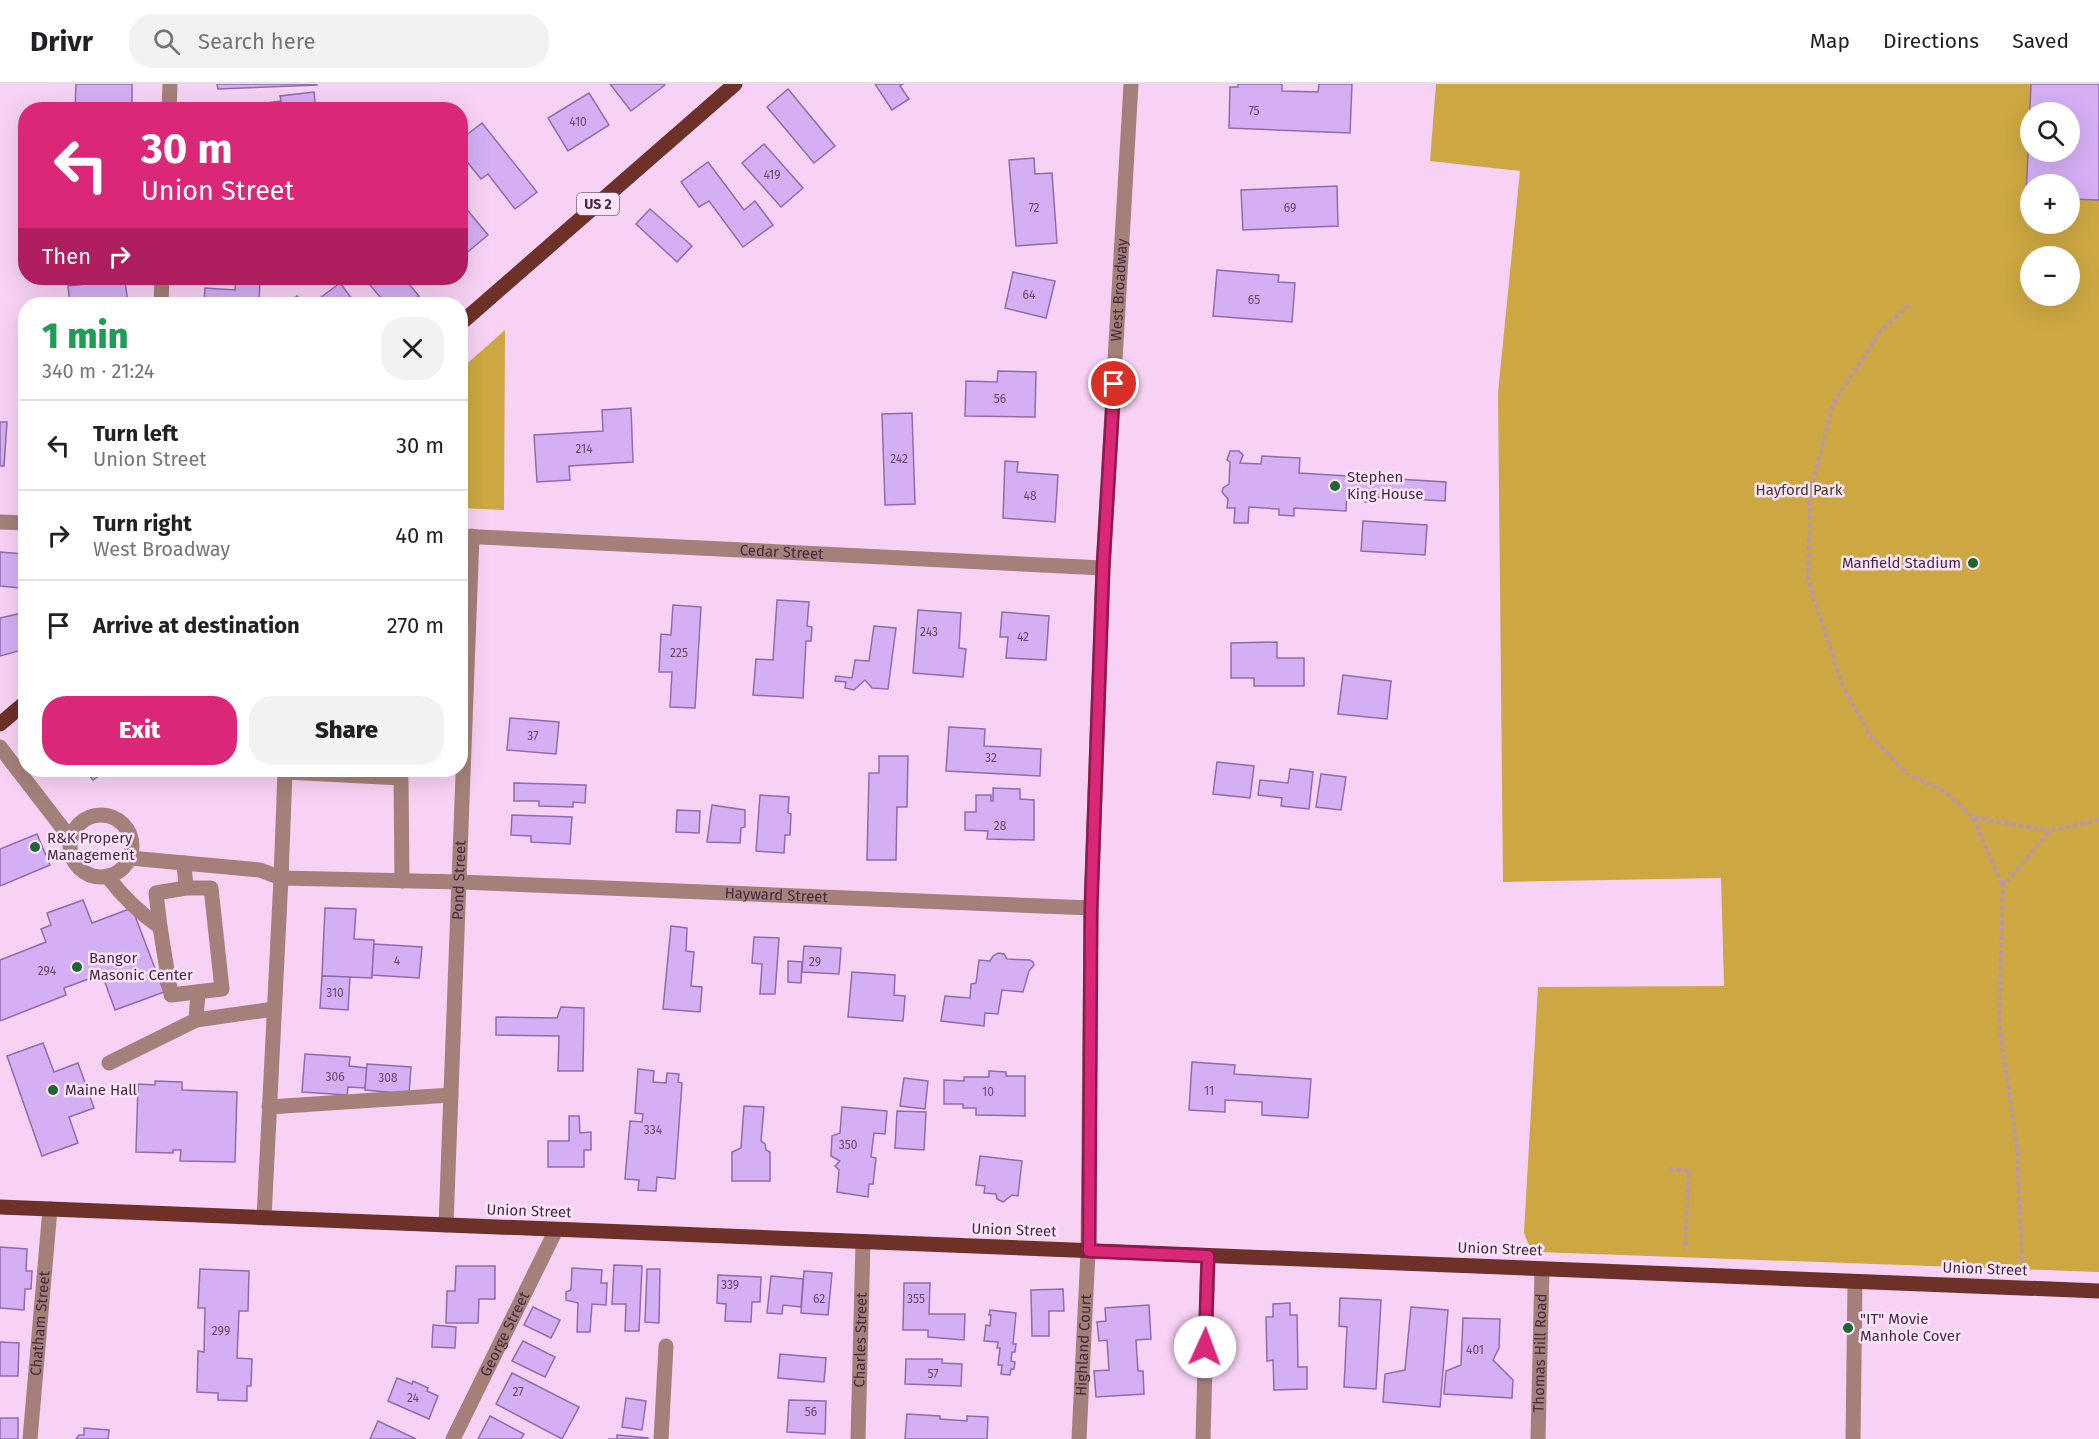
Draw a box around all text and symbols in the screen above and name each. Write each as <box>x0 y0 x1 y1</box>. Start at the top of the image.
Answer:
search box <box>129 14 549 68</box>
text: Drivr <box>30 25 93 58</box>
icon: search <box>150 25 183 58</box>
text: Search here <box>198 28 315 55</box>
text: Map <box>1810 28 1850 54</box>
text: Directions <box>1883 28 1979 54</box>
text: Saved <box>2012 28 2069 54</box>
map controls <box>2020 102 2080 306</box>
button: search <box>2020 102 2080 162</box>
house number: 75 <box>1248 104 1260 118</box>
house number: 410 <box>569 115 587 129</box>
text: 30 m <box>141 124 233 174</box>
icon: left <box>42 126 120 204</box>
house number: 419 <box>763 168 781 182</box>
button: + <box>2020 174 2080 234</box>
text: Union Street <box>141 175 294 207</box>
road number: US 2 <box>577 193 619 215</box>
house number: 72 <box>1028 201 1040 215</box>
house number: 69 <box>1284 201 1296 215</box>
street label: West Broadway <box>1107 237 1131 342</box>
icon: right <box>103 240 136 273</box>
text: Then <box>42 243 91 270</box>
button: − <box>2020 246 2080 306</box>
house number: 64 <box>1023 288 1036 302</box>
house number: 65 <box>1248 293 1260 307</box>
text: 1 min <box>42 314 128 358</box>
button: close <box>381 317 444 380</box>
pin <box>1088 358 1139 409</box>
text: 340 m · 21:24 <box>42 359 154 383</box>
icon: arrive <box>1097 367 1130 400</box>
house number: 56 <box>994 392 1006 406</box>
text: Turn left <box>93 420 178 447</box>
icon: left <box>42 429 75 462</box>
text: 30 m <box>396 432 444 459</box>
house number: 214 <box>575 442 593 456</box>
text: Union Street <box>93 447 207 471</box>
house number: 242 <box>890 452 908 466</box>
place label: Stephen King House <box>1347 468 1424 503</box>
marker: Stephen King House <box>1328 479 1342 493</box>
park label: Hayford Park <box>1756 481 1843 499</box>
house number: 48 <box>1024 489 1037 503</box>
text: Turn right <box>93 510 192 537</box>
icon: right <box>42 519 75 552</box>
text: 40 m <box>395 522 444 549</box>
text: West Broadway <box>93 537 230 561</box>
street label: Cedar Street <box>739 541 825 563</box>
place label: Manfield Stadium <box>1842 554 1961 572</box>
marker: Manfield Stadium <box>1966 556 1980 570</box>
icon: arrive <box>42 609 75 642</box>
text: Arrive at destination <box>93 612 300 639</box>
text: 270 m <box>387 612 444 639</box>
house number: 243 <box>920 625 938 639</box>
house number: 42 <box>1017 630 1029 644</box>
house number: 225 <box>670 646 688 660</box>
button: Exit <box>42 696 237 765</box>
button: Share <box>249 696 444 765</box>
house number: 37 <box>527 729 539 743</box>
house number: 32 <box>985 751 997 765</box>
house number: 28 <box>994 819 1007 833</box>
place label: R&K Propery Management <box>47 829 135 864</box>
marker: R&K Propery Management <box>28 840 42 854</box>
street label: Pond Street <box>449 840 470 920</box>
street label: Hayward Street <box>724 884 829 906</box>
place label: Bangor Masonic Center <box>89 949 193 984</box>
house number: 4 <box>394 954 401 968</box>
house number: 29 <box>809 955 821 969</box>
marker: Bangor Masonic Center <box>70 960 84 974</box>
house number: 294 <box>38 964 57 978</box>
house number: 310 <box>326 986 344 1000</box>
house number: 306 <box>325 1070 345 1084</box>
house number: 308 <box>378 1071 398 1085</box>
place label: Maine Hall <box>65 1081 138 1099</box>
marker: Maine Hall <box>46 1083 60 1097</box>
house number: 11 <box>1204 1084 1214 1098</box>
house number: 10 <box>982 1085 994 1099</box>
house number: 334 <box>644 1123 663 1137</box>
house number: 350 <box>839 1138 858 1152</box>
street label: Union Street <box>486 1201 572 1222</box>
street label: Union Street <box>971 1220 1057 1241</box>
street label: Union Street <box>1457 1239 1543 1260</box>
street label: Union Street <box>1942 1259 2028 1280</box>
street label: Chatham Street <box>27 1270 54 1377</box>
house number: 339 <box>721 1278 739 1292</box>
street label: George Street <box>476 1288 533 1380</box>
house number: 62 <box>813 1292 825 1306</box>
street label: Charles Street <box>850 1292 871 1388</box>
house number: 355 <box>907 1292 925 1306</box>
street label: Highland Court <box>1072 1293 1095 1397</box>
street label: Thomas Hill Road <box>1530 1293 1550 1413</box>
place label: "IT" Movie Manhole Cover <box>1860 1310 1961 1345</box>
position arrow <box>1173 1315 1237 1379</box>
marker: "IT" Movie Manhole Cover <box>1841 1321 1855 1335</box>
house number: 299 <box>212 1324 230 1338</box>
house number: 401 <box>1466 1343 1484 1357</box>
house number: 57 <box>927 1367 939 1381</box>
house number: 27 <box>512 1385 524 1399</box>
house number: 24 <box>407 1391 420 1405</box>
house number: 56 <box>805 1405 817 1419</box>

